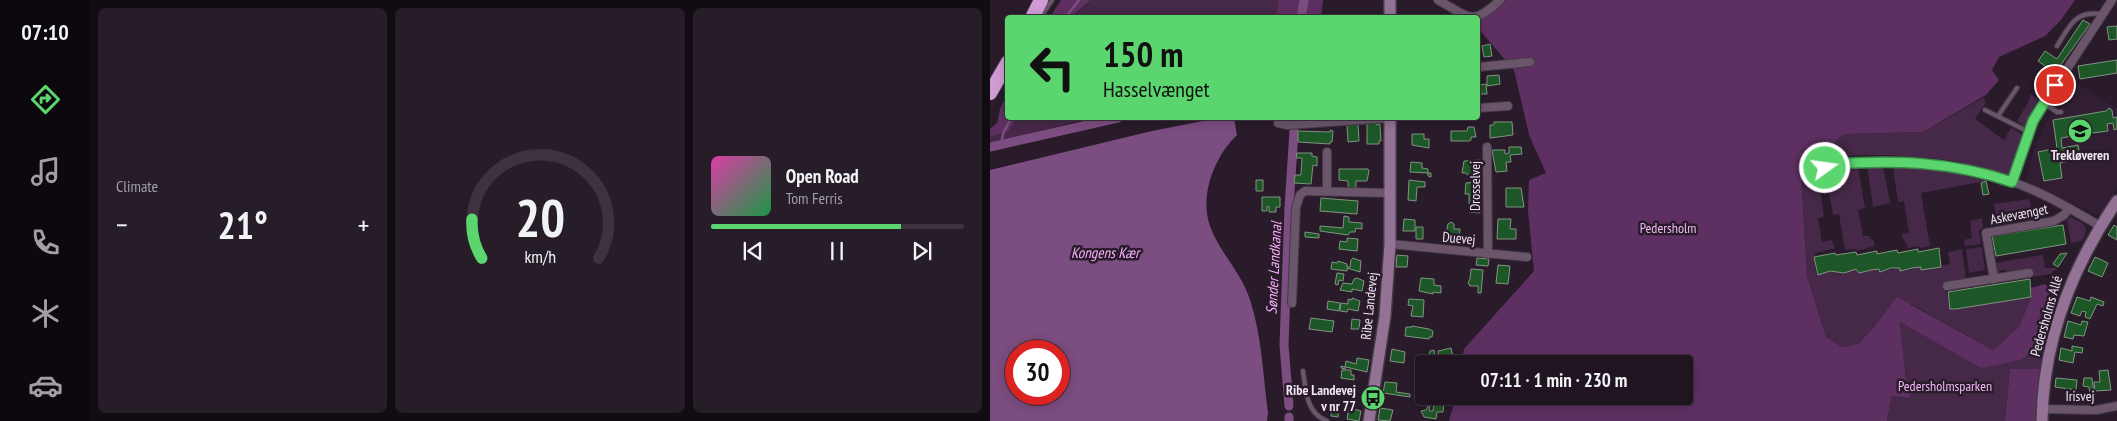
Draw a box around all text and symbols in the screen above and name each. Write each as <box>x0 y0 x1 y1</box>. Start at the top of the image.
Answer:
text: 07:10 <box>21 18 69 46</box>
text: 150 m <box>1103 31 1184 77</box>
icon: left <box>1020 35 1085 100</box>
pin <box>2034 64 2076 106</box>
icon: arrive <box>2041 71 2069 99</box>
text: Hasselvænget <box>1103 75 1210 103</box>
icon: directions <box>28 82 63 117</box>
school or university icon: Trekløveren <box>2067 118 2093 144</box>
position arrow <box>1798 141 1850 193</box>
place label: Trekløveren <box>2051 146 2109 164</box>
icon: music <box>28 154 63 189</box>
street label: Drosselvej <box>1466 161 1484 211</box>
text: Open Road <box>786 164 859 188</box>
text: Climate <box>116 176 158 196</box>
text: 20 <box>515 184 565 251</box>
text: Tom Ferris <box>786 188 843 208</box>
text: 21° <box>218 200 268 249</box>
street label: Askevænget <box>1989 200 2050 228</box>
text: − <box>116 206 128 243</box>
text: + <box>358 206 369 243</box>
park label: Pedersholm <box>1640 219 1696 237</box>
water label: Sønder Landkanal <box>1262 220 1285 315</box>
icon: phone <box>28 225 63 260</box>
street label: Duevej <box>1442 228 1476 248</box>
icon: previous <box>739 237 767 265</box>
icon: pause <box>823 237 851 265</box>
icon: next <box>908 237 936 265</box>
water label: Kongens Kær <box>1071 243 1141 262</box>
text: km/h <box>524 245 556 268</box>
street label: Ribe Landevej <box>1357 271 1381 341</box>
street label: Pedersholms Allé <box>2026 273 2066 358</box>
icon: climate <box>28 296 63 331</box>
speed limit sign: 30 <box>1005 340 1070 405</box>
icon: car <box>28 368 63 403</box>
text: 07:11 · 1 min · 230 m <box>1481 368 1627 392</box>
park label: Pedersholmsparken <box>1898 377 1992 395</box>
place label: Ribe Landevej v nr 77 <box>1286 381 1356 415</box>
bus stop icon: Ribe Landevej v nr 77 <box>1360 385 1386 411</box>
street label: Irisvej <box>2065 387 2095 405</box>

